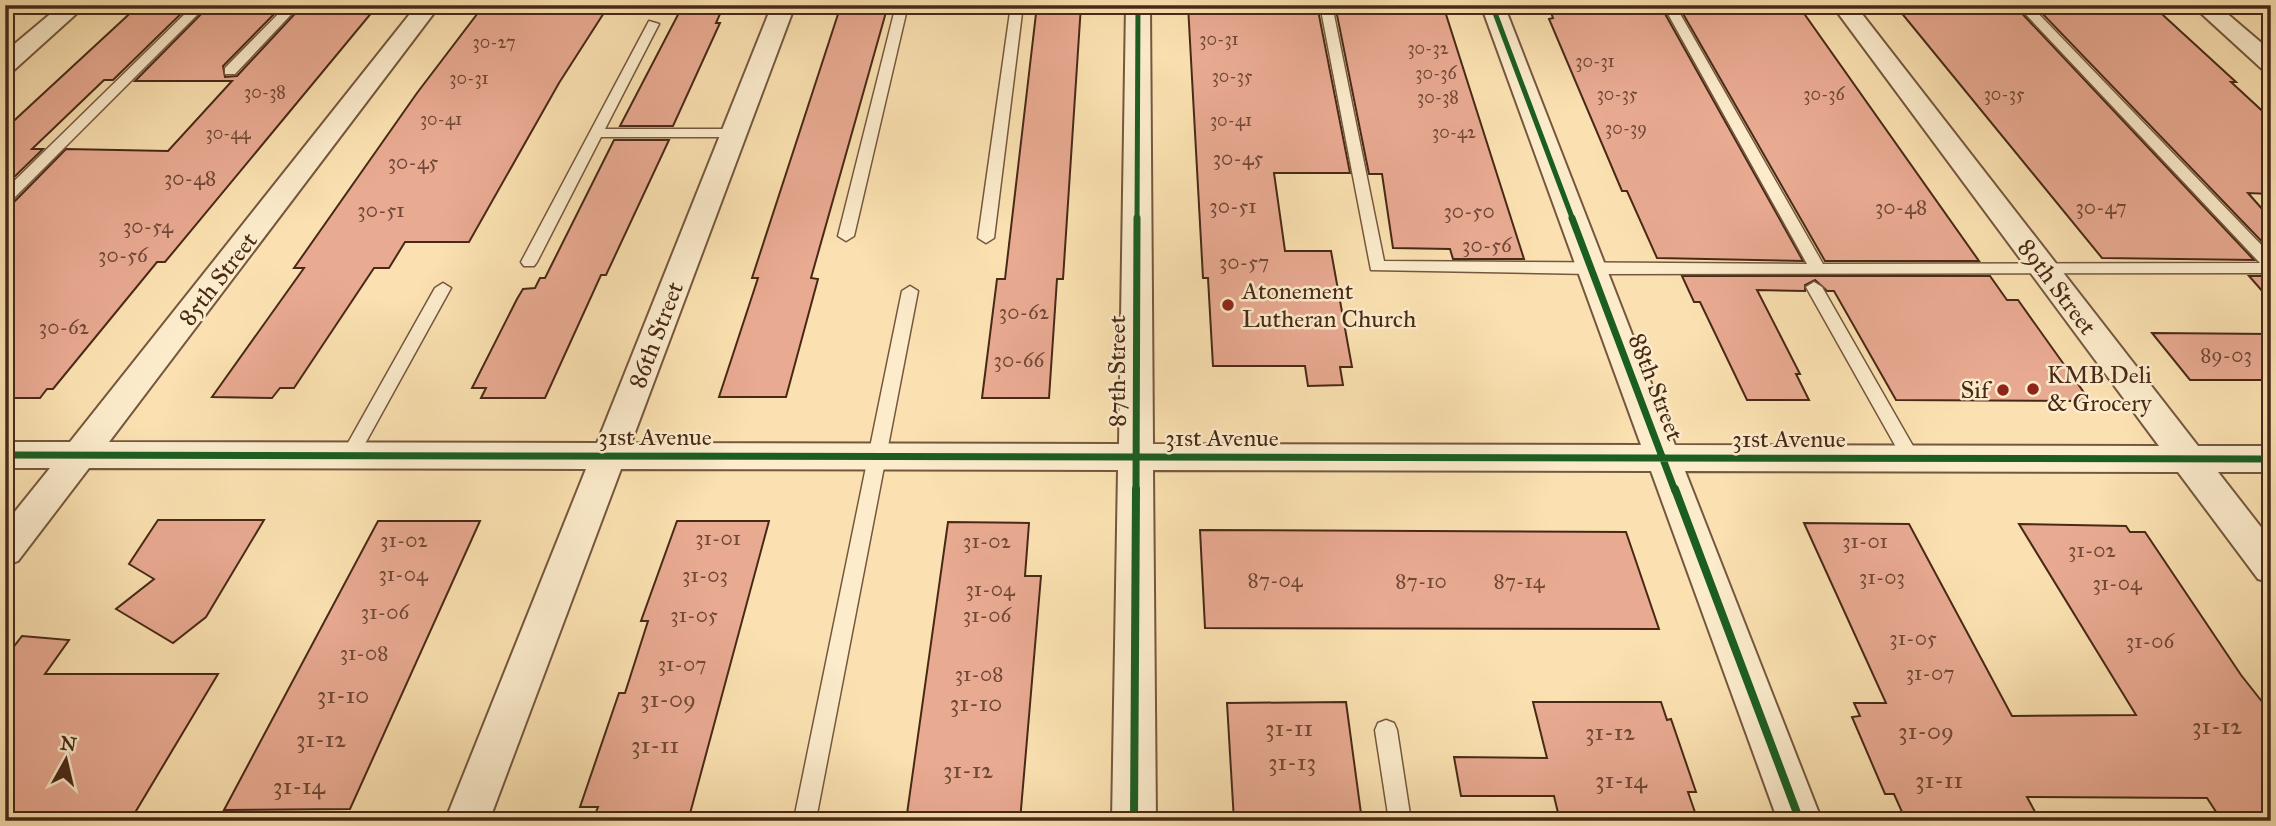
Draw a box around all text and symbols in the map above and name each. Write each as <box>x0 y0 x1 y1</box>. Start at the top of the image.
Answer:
house number: 30-31 <box>1199 28 1239 50</box>
house number: 30-27 <box>472 31 516 53</box>
house number: 30-32 <box>1407 37 1449 59</box>
house number: 30-31 <box>1575 50 1615 72</box>
house number: 30-36 <box>1415 62 1458 84</box>
house number: 30-35 <box>1212 65 1253 87</box>
house number: 30-31 <box>449 67 489 89</box>
house number: 30-38 <box>244 81 286 103</box>
house number: 30-35 <box>1597 83 1638 105</box>
house number: 30-36 <box>1803 83 1846 105</box>
house number: 30-35 <box>1984 83 2025 105</box>
house number: 30-38 <box>1417 86 1459 108</box>
house number: 30-41 <box>420 108 462 130</box>
house number: 30-41 <box>1210 109 1252 131</box>
house number: 30-39 <box>1605 117 1647 139</box>
house number: 30-42 <box>1432 121 1476 143</box>
house number: 30-44 <box>205 122 252 144</box>
house number: 30-45 <box>1213 145 1264 171</box>
house number: 30-45 <box>388 149 439 175</box>
house number: 30-48 <box>164 165 216 191</box>
house number: 30-51 <box>1209 193 1257 219</box>
house number: 30-48 <box>1875 194 1927 220</box>
house number: 30-47 <box>2075 194 2127 220</box>
house number: 30-51 <box>357 197 405 223</box>
house number: 30-50 <box>1443 198 1495 224</box>
house number: 30-54 <box>123 213 174 239</box>
street label: 85th Street <box>172 226 264 332</box>
house number: 30-56 <box>1462 232 1513 258</box>
street label: 89th Street <box>2011 233 2103 341</box>
house number: 30-56 <box>98 242 149 268</box>
house number: 30-57 <box>1219 249 1269 275</box>
place label: Atonement Lutheran Church <box>1241 276 1416 334</box>
street label: 86th Street <box>622 277 690 393</box>
marker: Atonement Lutheran Church <box>1220 297 1236 313</box>
house number: 30-62 <box>999 299 1050 325</box>
house number: 30-62 <box>39 314 90 340</box>
street label: 87th Street <box>1102 314 1132 427</box>
street label: 88th Street <box>1622 329 1690 445</box>
house number: 89-03 <box>2200 342 2252 368</box>
house number: 30-66 <box>994 347 1046 373</box>
place label: KMB Deli & Grocery <box>2047 360 2152 418</box>
place label: Sif <box>1961 375 1993 405</box>
marker: KMB Deli & Grocery <box>2025 381 2041 397</box>
marker: Sif <box>1995 382 2011 398</box>
street label: 31st Avenue <box>598 422 712 452</box>
street label: 31st Avenue <box>1165 423 1279 453</box>
street label: 31st Avenue <box>1732 424 1846 454</box>
house number: 31-01 <box>695 525 741 551</box>
house number: 31-02 <box>380 527 429 553</box>
house number: 31-02 <box>963 528 1012 554</box>
house number: 31-01 <box>1842 528 1888 554</box>
house number: 31-02 <box>2068 537 2117 563</box>
house number: 31-04 <box>378 561 429 587</box>
house number: 31-03 <box>682 562 728 588</box>
house number: 31-03 <box>1859 564 1905 590</box>
house number: 87-04 <box>1248 567 1304 593</box>
house number: 87-10 <box>1395 568 1447 594</box>
house number: 87-14 <box>1494 568 1546 594</box>
house number: 31-04 <box>2092 570 2143 596</box>
house number: 31-04 <box>965 576 1016 602</box>
house number: 31-06 <box>361 599 410 625</box>
house number: 31-05 <box>670 602 718 628</box>
house number: 31-06 <box>963 602 1012 628</box>
house number: 31-05 <box>1889 625 1937 651</box>
house number: 31-06 <box>2126 628 2175 654</box>
house number: 31-08 <box>340 640 388 666</box>
house number: 31-07 <box>658 651 706 677</box>
house number: 31-07 <box>1906 660 1954 686</box>
house number: 31-08 <box>955 661 1003 687</box>
house number: 31-10 <box>317 680 369 710</box>
house number: 31-09 <box>640 684 696 714</box>
house number: 31-10 <box>950 688 1002 718</box>
house number: 31-12 <box>2192 711 2242 741</box>
house number: 31-11 <box>1265 713 1313 743</box>
house number: 31-09 <box>1898 716 1954 746</box>
house number: 31-12 <box>1585 717 1635 747</box>
north arrow <box>32 724 102 794</box>
house number: 31-12 <box>296 724 346 754</box>
house number: 31-11 <box>631 730 679 760</box>
text: N <box>59 731 78 756</box>
house number: 31-13 <box>1268 747 1316 777</box>
house number: 31-12 <box>943 755 993 785</box>
house number: 31-14 <box>1595 765 1648 795</box>
house number: 31-11 <box>1915 765 1963 795</box>
house number: 31-14 <box>273 771 326 801</box>

